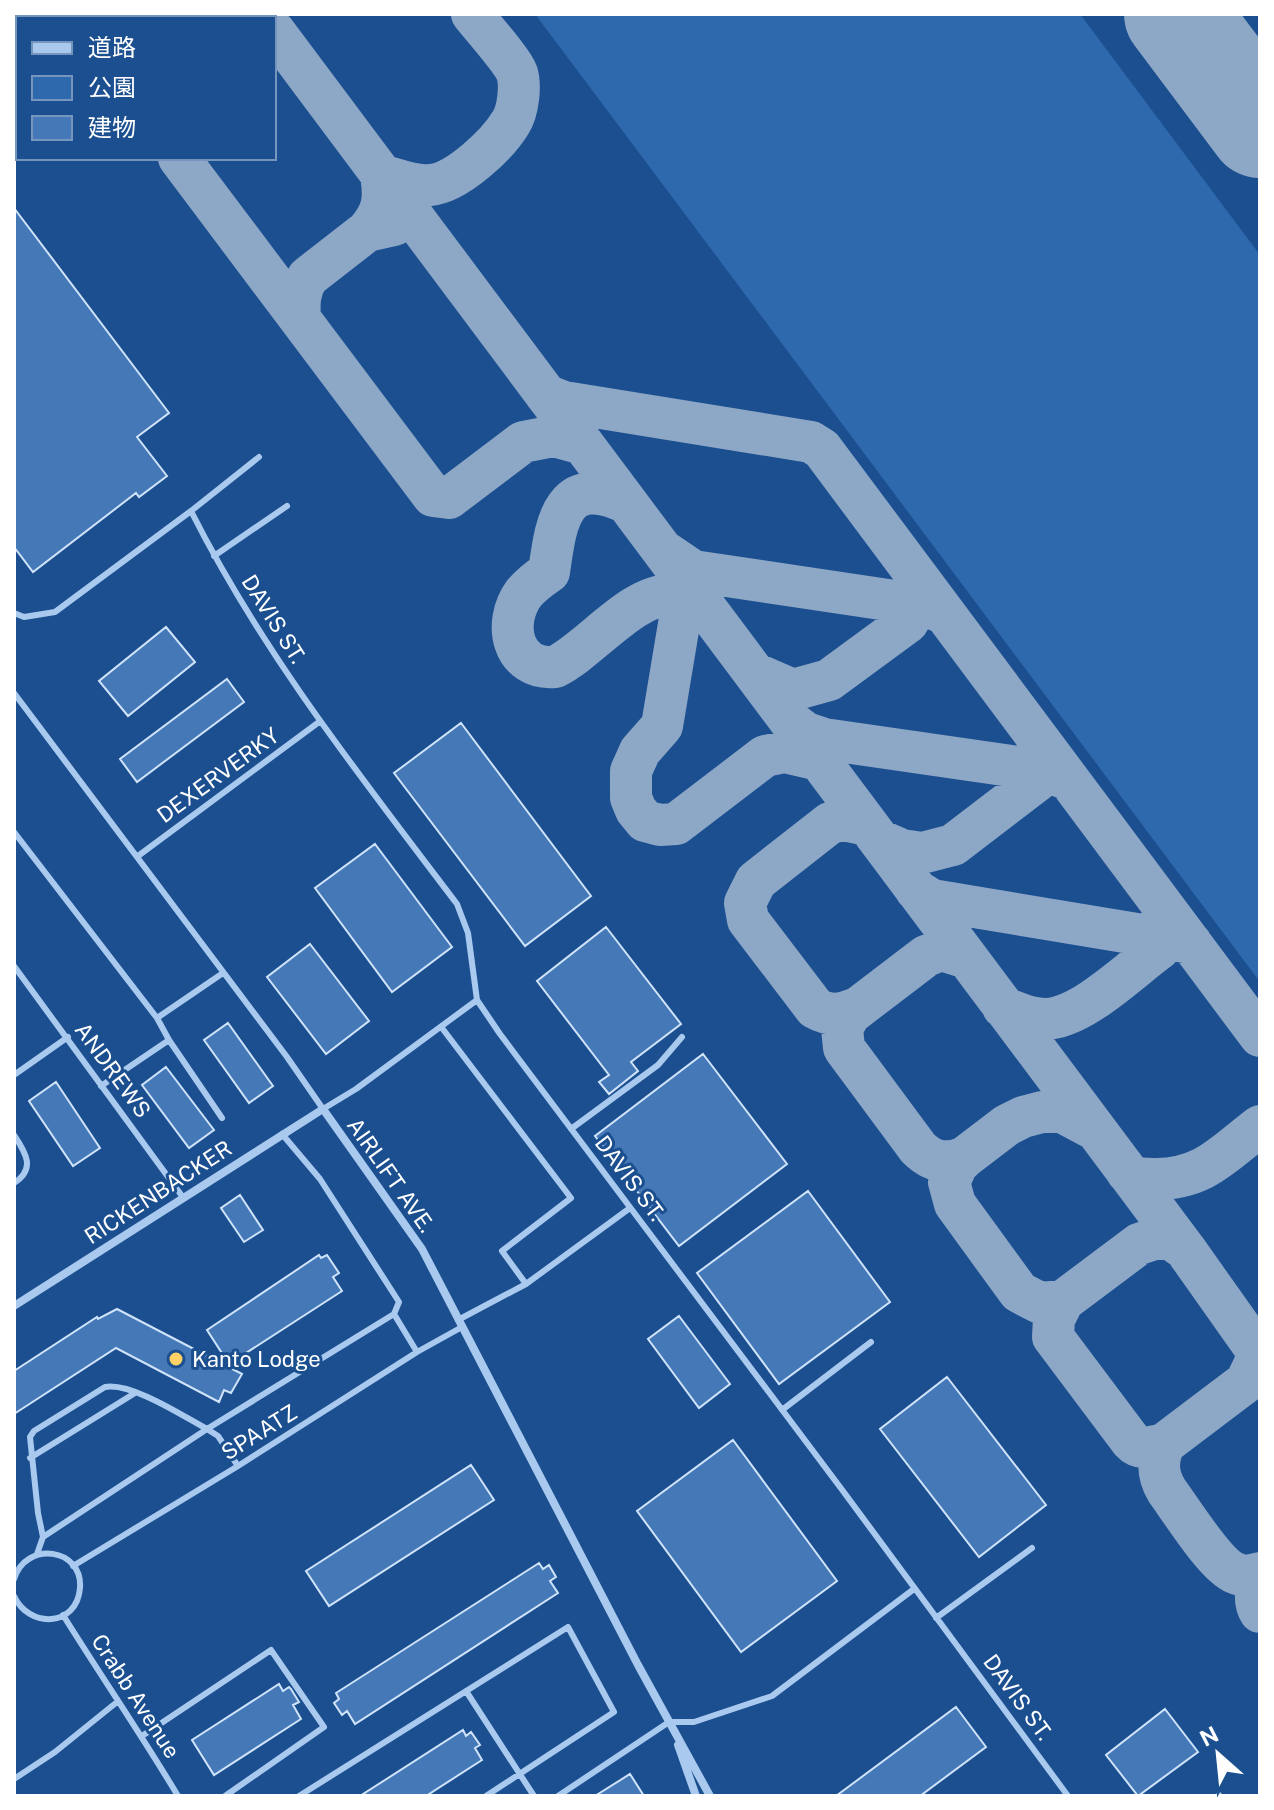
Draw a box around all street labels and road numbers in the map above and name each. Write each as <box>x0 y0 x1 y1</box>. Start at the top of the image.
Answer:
street label: DAVIS ST. <box>237 570 311 668</box>
street label: DEXERVERKY <box>152 722 285 828</box>
street label: ANDREWS <box>70 1017 156 1123</box>
street label: AIRLIFT AVE. <box>342 1113 440 1237</box>
street label: DAVIS ST. <box>590 1130 670 1226</box>
street label: RICKENBACKER <box>80 1135 236 1249</box>
street label: SPAATZ <box>216 1399 302 1465</box>
street label: Crabb Avenue <box>86 1629 186 1763</box>
street label: DAVIS ST. <box>978 1649 1058 1745</box>

